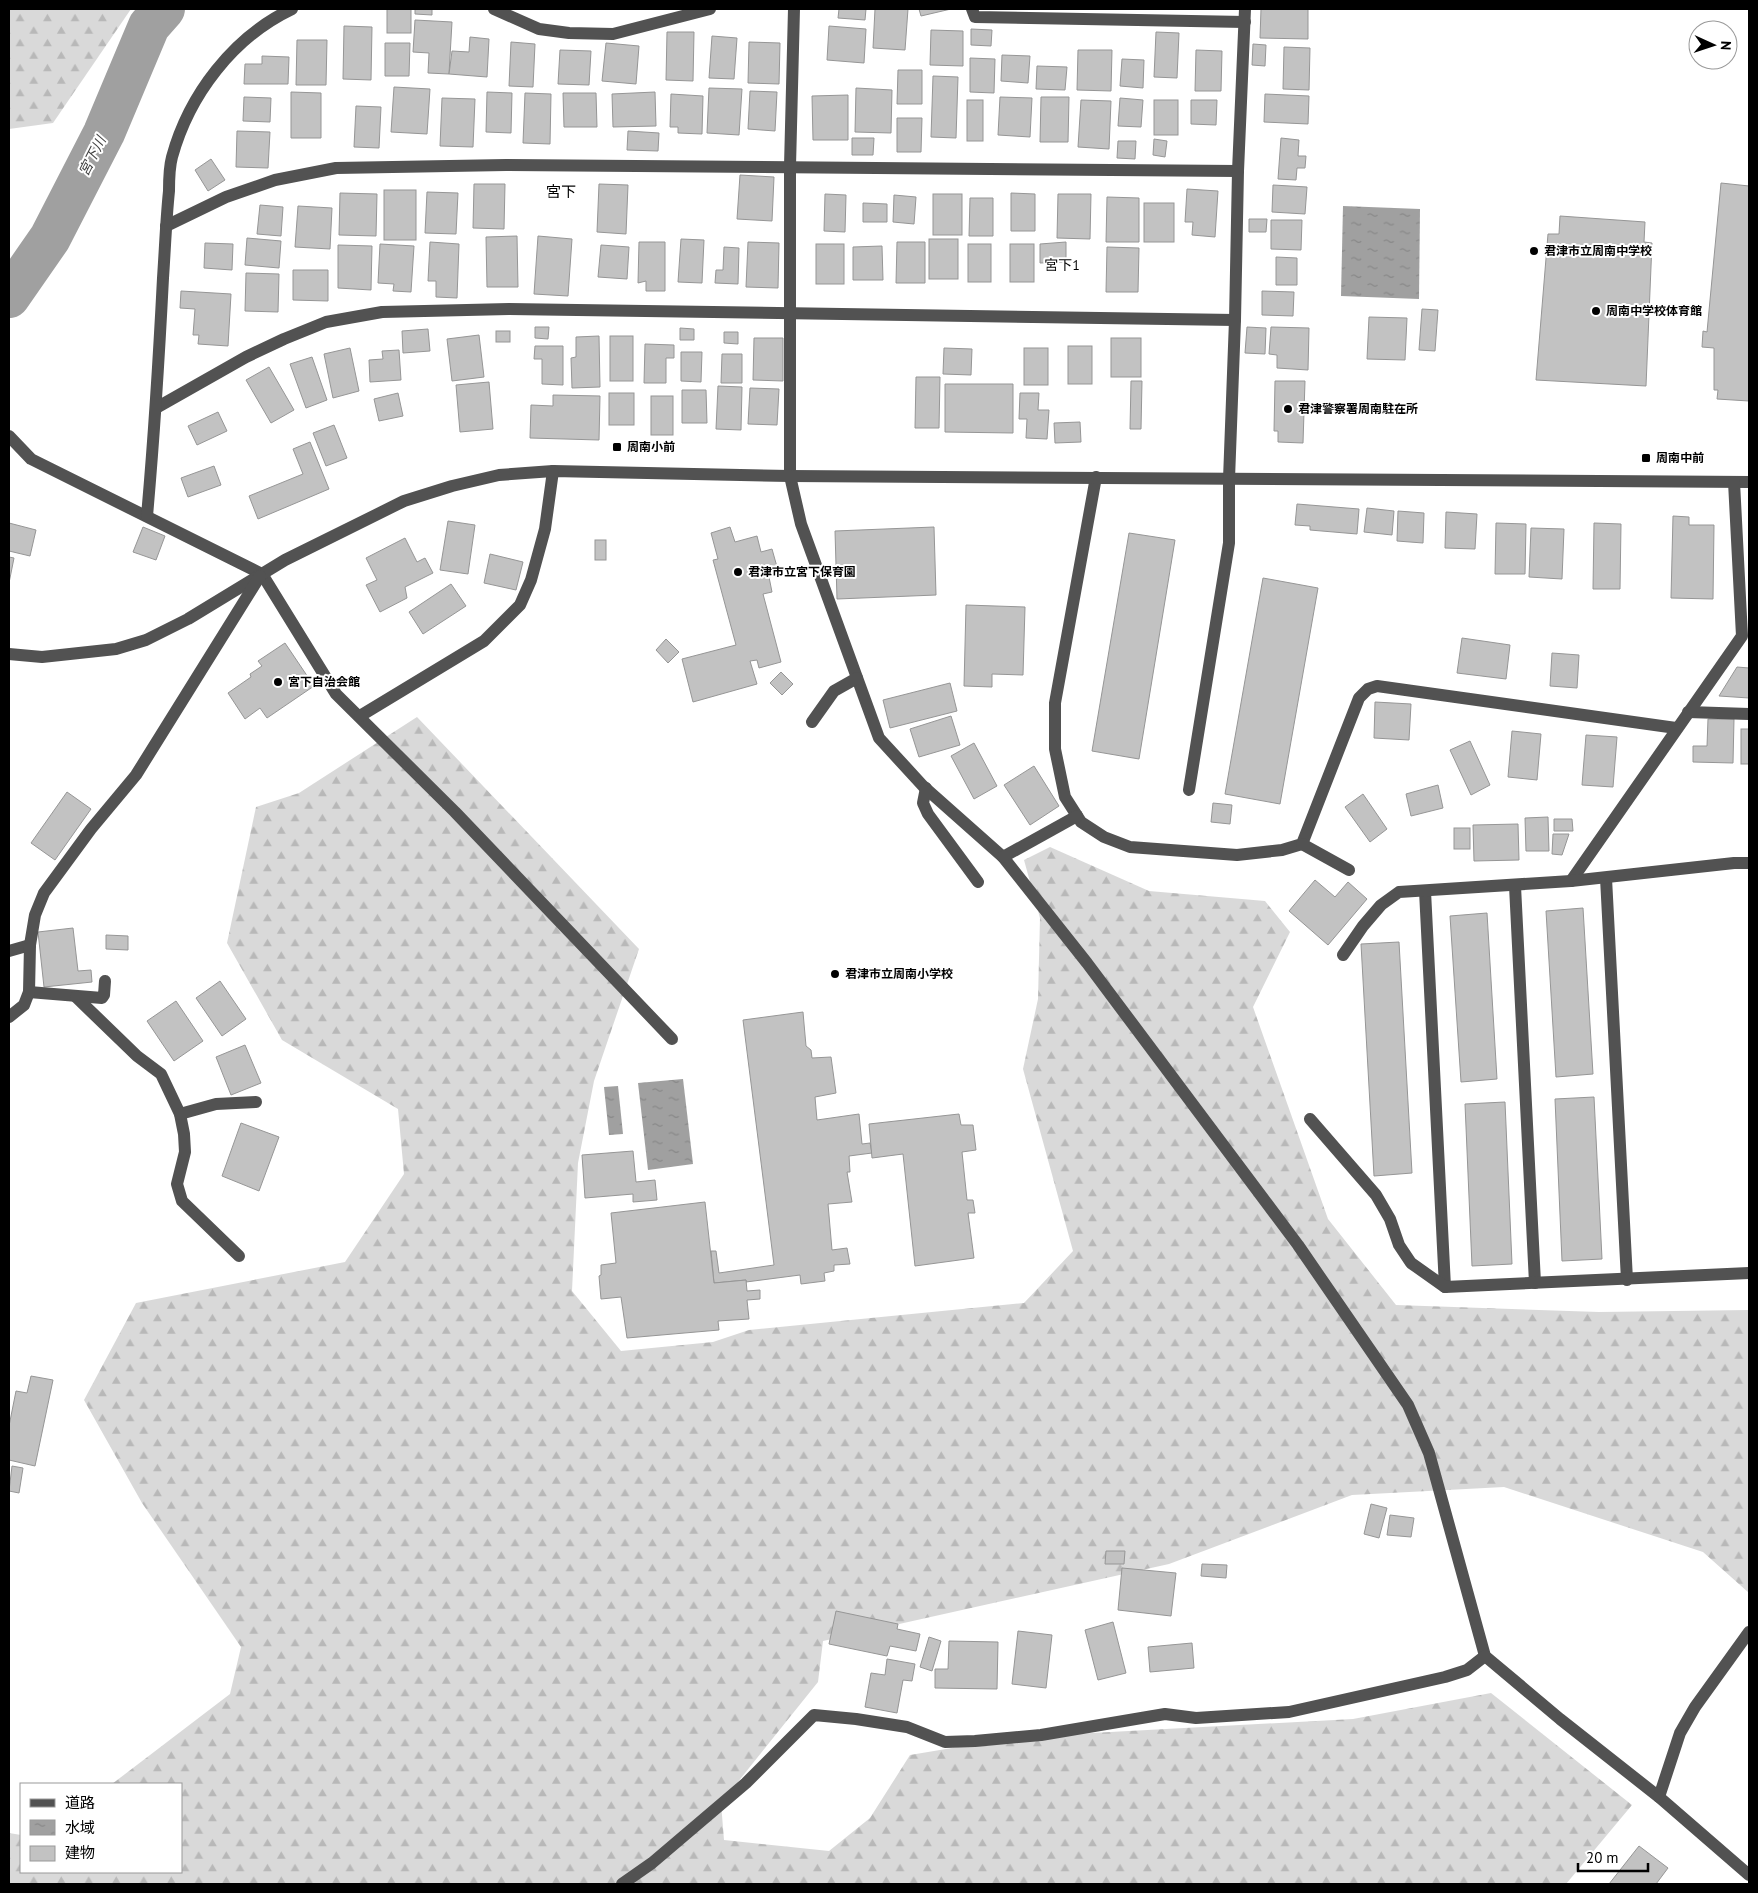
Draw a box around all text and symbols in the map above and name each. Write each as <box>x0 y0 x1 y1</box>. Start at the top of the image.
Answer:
north arrow <box>1688 20 1738 70</box>
text: N <box>1717 41 1735 51</box>
water label: 宮下川 <box>74 131 110 179</box>
district label: 宮下 <box>546 182 576 201</box>
place label: 君津市立周南中学校 <box>1544 243 1652 258</box>
marker: 君津市立周南中学校 <box>1528 245 1540 257</box>
district label: 宮下1 <box>1044 256 1080 274</box>
place label: 周南中学校体育館 <box>1606 303 1702 318</box>
marker: 周南中学校体育館 <box>1590 305 1602 317</box>
place label: 君津警察署周南駐在所 <box>1298 401 1418 416</box>
marker: 君津警察署周南駐在所 <box>1282 403 1294 415</box>
place label: 周南小前 <box>627 439 675 454</box>
marker: 周南小前 <box>611 441 623 453</box>
place label: 周南中前 <box>1656 450 1704 465</box>
marker: 周南中前 <box>1640 452 1652 464</box>
place label: 君津市立宮下保育園 <box>748 564 856 579</box>
marker: 君津市立宮下保育園 <box>732 566 744 578</box>
place label: 宮下自治会館 <box>288 674 360 689</box>
marker: 宮下自治会館 <box>272 676 284 688</box>
place label: 君津市立周南小学校 <box>845 966 953 981</box>
marker: 君津市立周南小学校 <box>829 968 841 980</box>
legend <box>20 1783 182 1873</box>
text: 道路 <box>65 1793 95 1812</box>
text: 水域 <box>65 1818 95 1837</box>
scale bar <box>1578 1840 1648 1872</box>
text: 建物 <box>65 1843 95 1862</box>
text: 20 m <box>1586 1848 1619 1867</box>

